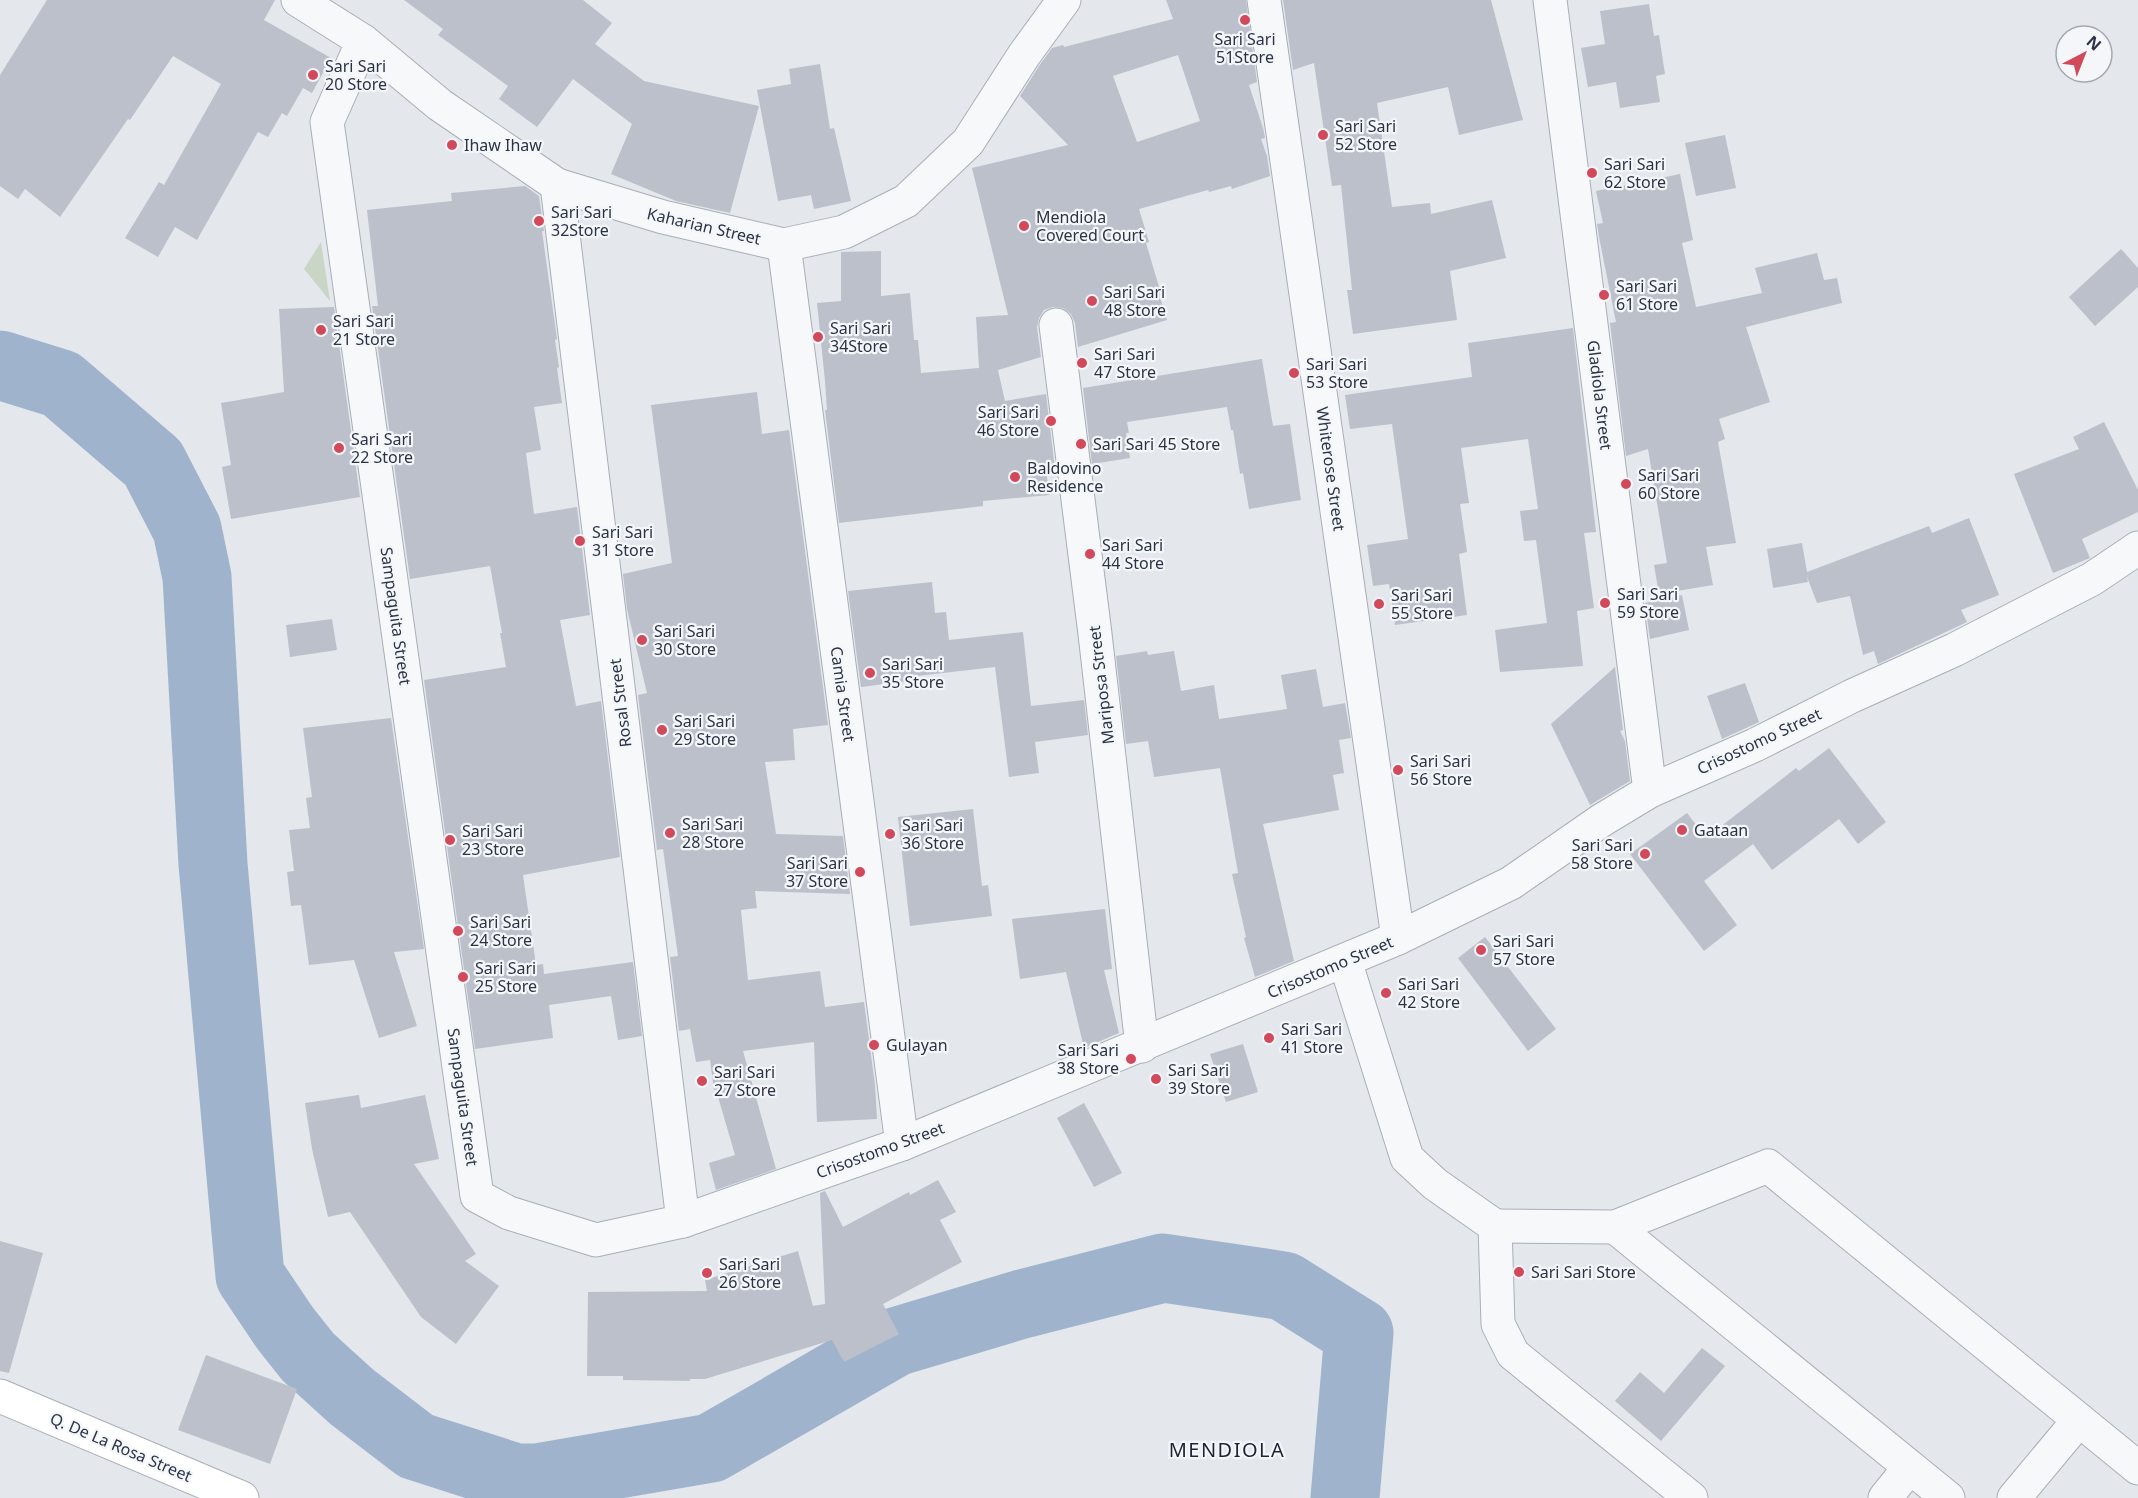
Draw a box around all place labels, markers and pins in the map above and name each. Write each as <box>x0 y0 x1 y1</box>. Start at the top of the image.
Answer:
marker: Sari Sari 51Store <box>1238 13 1252 27</box>
place label: Sari Sari 51Store <box>1214 28 1276 68</box>
place label: Sari Sari 20 Store <box>325 55 387 95</box>
marker: Sari Sari 20 Store <box>306 68 320 82</box>
place label: Sari Sari 52 Store <box>1335 115 1397 155</box>
marker: Sari Sari 52 Store <box>1316 128 1330 142</box>
place label: Ihaw Ihaw <box>464 134 542 156</box>
marker: Ihaw Ihaw <box>445 138 459 152</box>
place label: Sari Sari 62 Store <box>1604 153 1666 193</box>
marker: Sari Sari 62 Store <box>1585 166 1599 180</box>
place label: Sari Sari 32Store <box>551 201 612 241</box>
place label: Mendiola Covered Court <box>1036 206 1144 246</box>
marker: Sari Sari 32Store <box>532 214 546 228</box>
marker: Mendiola Covered Court <box>1017 219 1031 233</box>
place label: Sari Sari 61 Store <box>1616 275 1678 315</box>
place label: Sari Sari 48 Store <box>1104 281 1166 321</box>
marker: Sari Sari 61 Store <box>1597 288 1611 302</box>
marker: Sari Sari 48 Store <box>1085 294 1099 308</box>
place label: Sari Sari 21 Store <box>333 310 395 350</box>
place label: Sari Sari 34Store <box>830 317 891 357</box>
marker: Sari Sari 21 Store <box>314 323 328 337</box>
marker: Sari Sari 34Store <box>811 330 825 344</box>
place label: Sari Sari 47 Store <box>1094 343 1156 383</box>
place label: Sari Sari 53 Store <box>1306 353 1368 393</box>
marker: Sari Sari 47 Store <box>1075 356 1089 370</box>
marker: Sari Sari 53 Store <box>1287 366 1301 380</box>
place label: Sari Sari 46 Store <box>977 401 1039 441</box>
marker: Sari Sari 46 Store <box>1044 414 1058 428</box>
place label: Sari Sari 22 Store <box>351 428 413 468</box>
place label: Sari Sari 45 Store <box>1093 433 1220 455</box>
marker: Sari Sari 45 Store <box>1074 437 1088 451</box>
marker: Sari Sari 22 Store <box>332 441 346 455</box>
place label: Baldovino Residence <box>1027 457 1103 497</box>
place label: Sari Sari 60 Store <box>1638 464 1700 504</box>
marker: Baldovino Residence <box>1008 470 1022 484</box>
marker: Sari Sari 60 Store <box>1619 477 1633 491</box>
place label: Sari Sari 31 Store <box>592 521 654 561</box>
marker: Sari Sari 31 Store <box>573 534 587 548</box>
place label: Sari Sari 44 Store <box>1102 534 1164 574</box>
marker: Sari Sari 44 Store <box>1083 547 1097 561</box>
place label: Sari Sari 59 Store <box>1617 583 1679 623</box>
place label: Sari Sari 55 Store <box>1391 584 1453 624</box>
marker: Sari Sari 59 Store <box>1598 596 1612 610</box>
marker: Sari Sari 55 Store <box>1372 597 1386 611</box>
place label: Sari Sari 30 Store <box>654 620 716 660</box>
marker: Sari Sari 30 Store <box>635 633 649 647</box>
place label: Sari Sari 35 Store <box>882 653 944 693</box>
marker: Sari Sari 35 Store <box>863 666 877 680</box>
place label: Sari Sari 29 Store <box>674 710 736 750</box>
marker: Sari Sari 29 Store <box>655 723 669 737</box>
place label: Sari Sari 56 Store <box>1410 750 1472 790</box>
marker: Sari Sari 56 Store <box>1391 763 1405 777</box>
place label: Sari Sari 28 Store <box>682 813 744 853</box>
place label: Sari Sari 36 Store <box>902 814 964 854</box>
place label: Gataan <box>1694 819 1748 841</box>
place label: Sari Sari 23 Store <box>462 820 524 860</box>
marker: Gataan <box>1675 823 1689 837</box>
marker: Sari Sari 28 Store <box>663 826 677 840</box>
marker: Sari Sari 36 Store <box>883 827 897 841</box>
marker: Sari Sari 23 Store <box>443 833 457 847</box>
place label: Sari Sari 58 Store <box>1571 834 1633 874</box>
marker: Sari Sari 58 Store <box>1638 847 1652 861</box>
place label: Sari Sari 37 Store <box>786 852 848 892</box>
marker: Sari Sari 37 Store <box>853 865 867 879</box>
place label: Sari Sari 24 Store <box>470 911 532 951</box>
marker: Sari Sari 24 Store <box>451 924 465 938</box>
place label: Sari Sari 57 Store <box>1493 930 1555 970</box>
marker: Sari Sari 57 Store <box>1474 943 1488 957</box>
place label: Sari Sari 25 Store <box>475 957 537 997</box>
marker: Sari Sari 25 Store <box>456 970 470 984</box>
place label: Sari Sari 42 Store <box>1398 973 1460 1013</box>
marker: Sari Sari 42 Store <box>1379 986 1393 1000</box>
place label: Sari Sari 41 Store <box>1281 1018 1343 1058</box>
marker: Sari Sari 41 Store <box>1262 1031 1276 1045</box>
place label: Gulayan <box>886 1034 948 1056</box>
marker: Gulayan <box>867 1038 881 1052</box>
place label: Sari Sari 38 Store <box>1057 1039 1119 1079</box>
marker: Sari Sari 38 Store <box>1124 1052 1138 1066</box>
place label: Sari Sari 39 Store <box>1168 1059 1230 1099</box>
place label: Sari Sari 27 Store <box>714 1061 776 1101</box>
marker: Sari Sari 39 Store <box>1149 1072 1163 1086</box>
marker: Sari Sari 27 Store <box>695 1074 709 1088</box>
place label: Sari Sari 26 Store <box>719 1253 781 1293</box>
place label: Sari Sari Store <box>1531 1261 1636 1283</box>
marker: Sari Sari Store <box>1512 1265 1526 1279</box>
marker: Sari Sari 26 Store <box>700 1266 714 1280</box>

